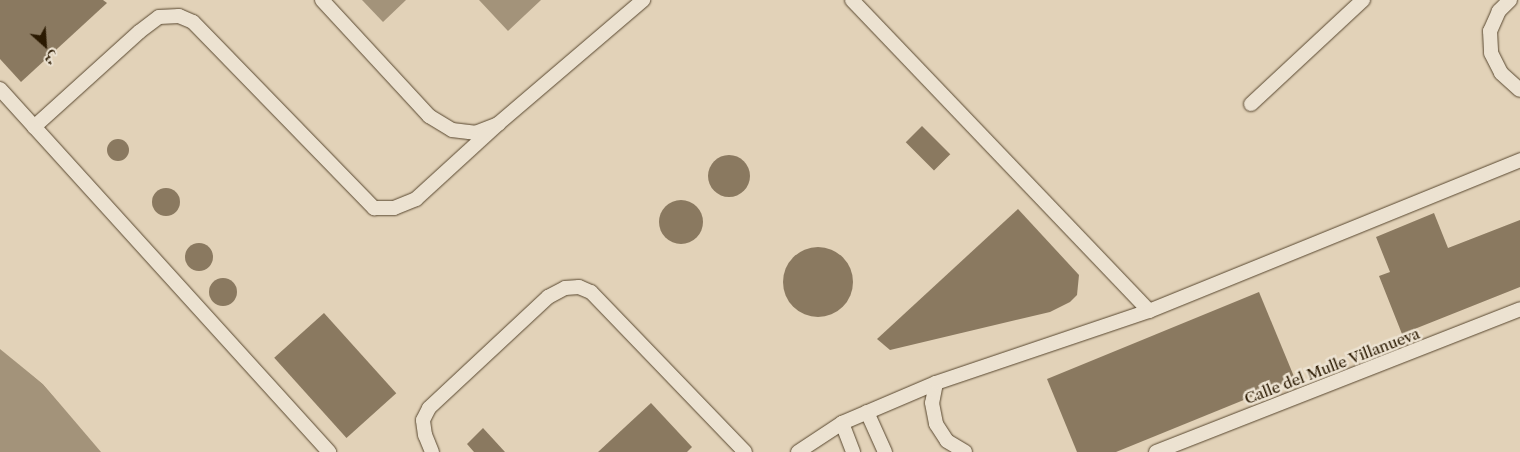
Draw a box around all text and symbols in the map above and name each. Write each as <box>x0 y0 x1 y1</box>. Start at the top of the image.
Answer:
north arrow <box>20 20 70 70</box>
text: ش <box>41 47 62 70</box>
street label: Calle del Mulle Villanueva <box>1242 324 1422 408</box>

